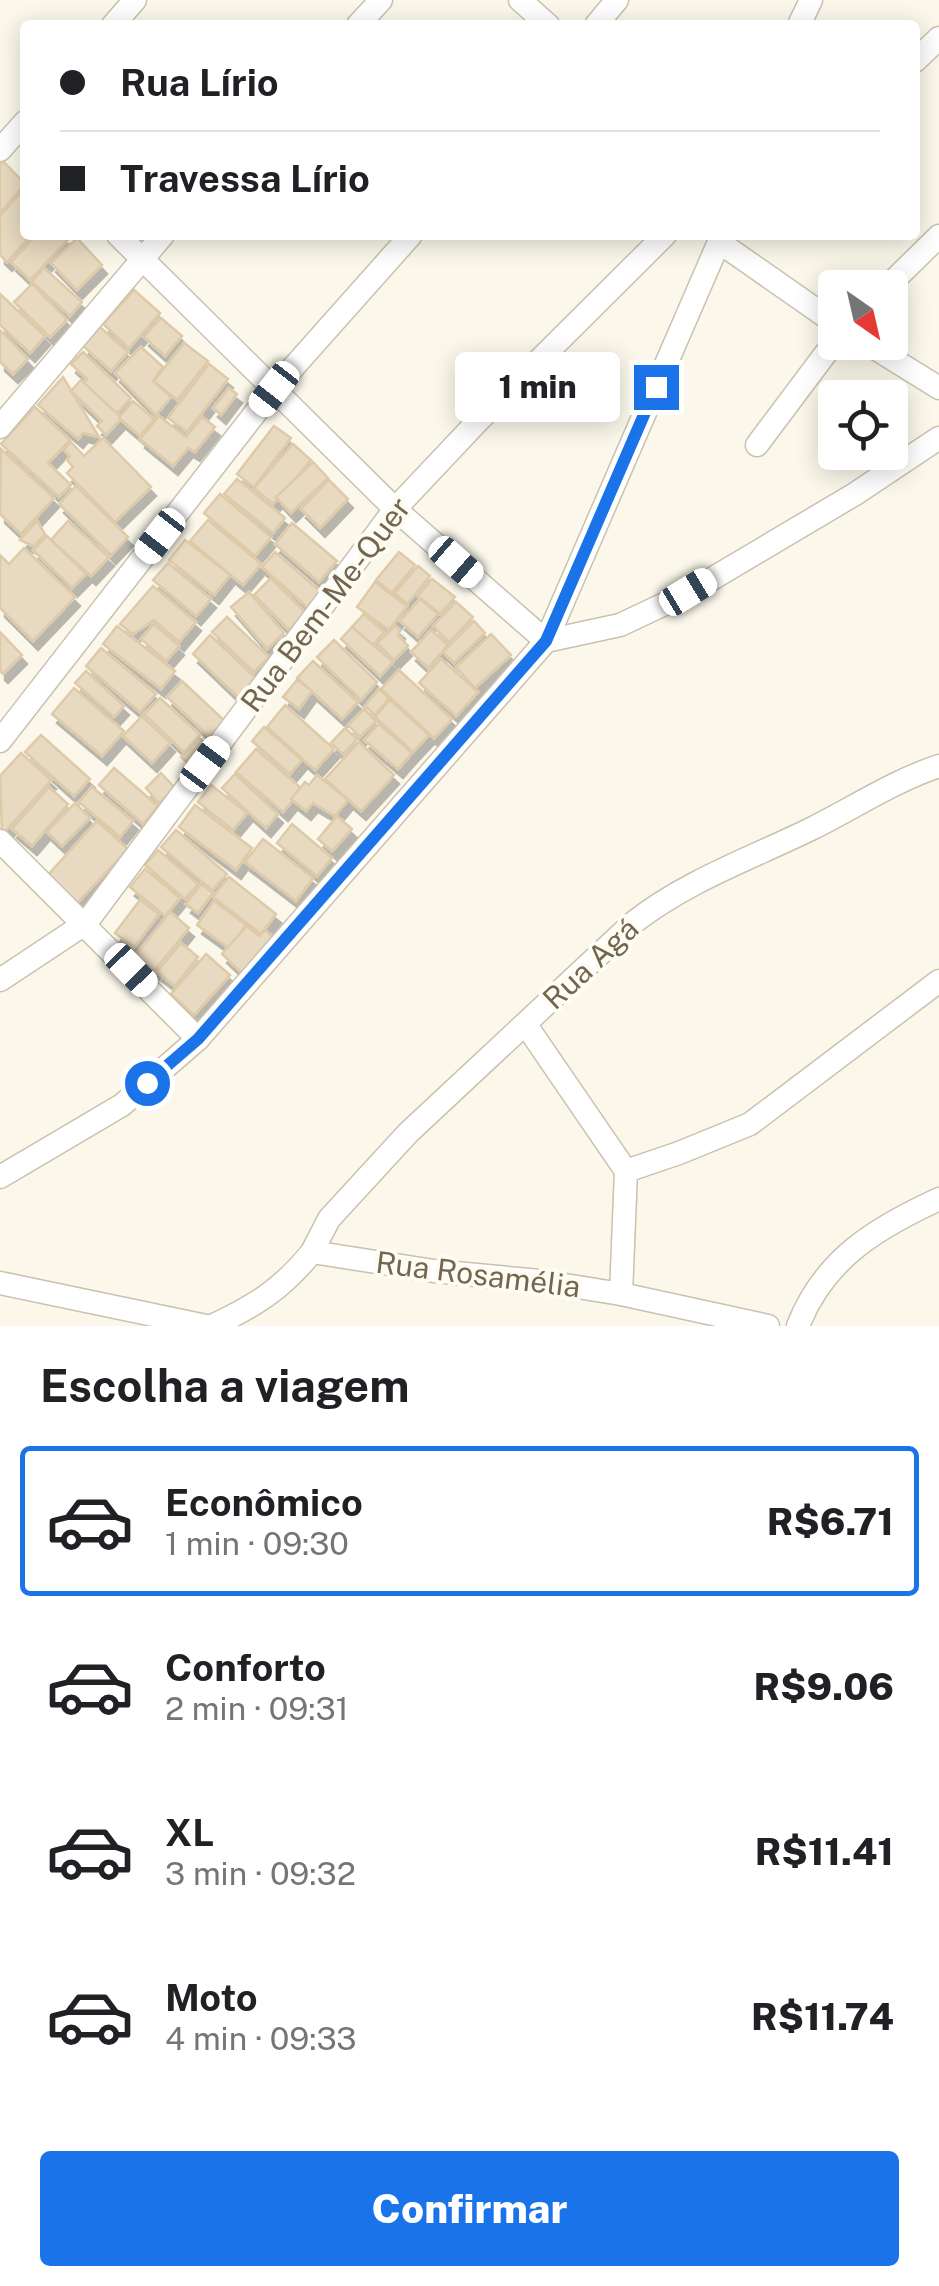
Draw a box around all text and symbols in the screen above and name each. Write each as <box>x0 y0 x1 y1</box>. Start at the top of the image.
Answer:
text: Rua Lírio <box>120 60 279 105</box>
text: Travessa Lírio <box>120 156 370 201</box>
north arrow <box>818 270 908 360</box>
map controls <box>818 270 908 470</box>
callout: 1 min <box>456 352 621 422</box>
car <box>244 356 304 422</box>
route end <box>634 365 679 410</box>
text: 1 min <box>498 368 577 405</box>
button: locate <box>818 380 908 470</box>
street label: Rua Bem-Me-Quer <box>233 490 418 719</box>
car <box>130 503 190 569</box>
car <box>424 531 488 593</box>
car <box>655 564 721 620</box>
car <box>175 731 235 797</box>
street label: Rua Agá <box>535 910 645 1016</box>
car <box>99 938 163 1002</box>
route start <box>125 1061 170 1106</box>
street label: Rua Rosamélia <box>374 1244 582 1304</box>
text: Escolha a viagem <box>40 1359 410 1412</box>
icon: car <box>45 1476 135 1566</box>
text: Econômico <box>165 1480 363 1525</box>
text: R$6.71 <box>767 1499 894 1544</box>
text: 1 min · 09:30 <box>165 1525 349 1562</box>
icon: car <box>45 1641 135 1731</box>
text: Conforto <box>165 1645 326 1690</box>
text: R$9.06 <box>754 1664 894 1709</box>
text: 2 min · 09:31 <box>165 1690 349 1727</box>
icon: car <box>45 1806 135 1896</box>
text: XL <box>165 1810 214 1855</box>
text: R$11.41 <box>755 1829 894 1874</box>
text: 3 min · 09:32 <box>165 1855 356 1892</box>
icon: car <box>45 1971 135 2061</box>
text: Moto <box>165 1975 258 2020</box>
text: R$11.74 <box>751 1994 894 2039</box>
text: 4 min · 09:33 <box>165 2020 357 2057</box>
button: Confirmar <box>40 2151 899 2266</box>

